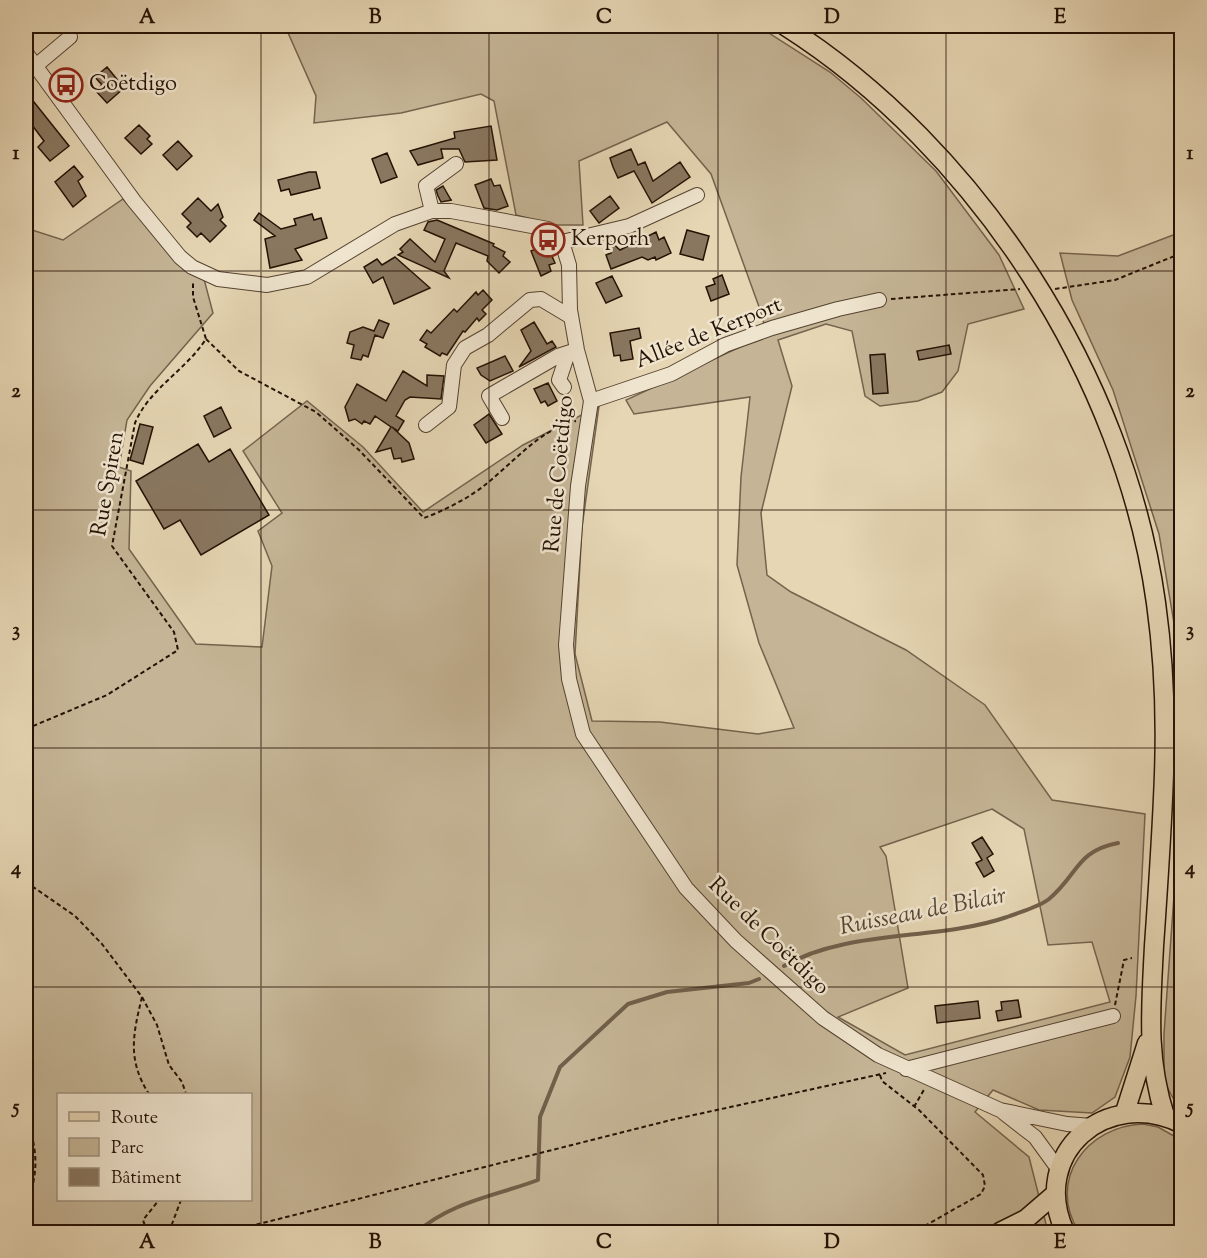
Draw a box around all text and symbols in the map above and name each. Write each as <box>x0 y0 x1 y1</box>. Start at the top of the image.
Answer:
text: A <box>139 4 156 33</box>
text: B <box>369 4 382 33</box>
text: C <box>596 4 612 33</box>
text: D <box>824 4 840 33</box>
text: E <box>1054 4 1067 33</box>
bus stop icon: Coëtdigo <box>48 67 84 103</box>
place label: Coëtdigo <box>89 69 177 101</box>
text: 1 <box>13 140 20 169</box>
text: 1 <box>1187 140 1194 169</box>
bus stop icon: Kerporh <box>530 222 566 258</box>
place label: Kerporh <box>571 224 650 256</box>
street label: Allée de Kerport <box>631 290 788 378</box>
text: 2 <box>11 378 21 407</box>
text: 2 <box>1185 378 1195 407</box>
street label: Rue de Coëtdigo <box>537 394 583 554</box>
street label: Rue Spiren <box>84 429 134 539</box>
text: 3 <box>12 617 20 646</box>
text: 3 <box>1186 617 1194 646</box>
text: 4 <box>10 855 21 884</box>
text: 4 <box>1184 855 1195 884</box>
street label: Rue de Coëtdigo <box>700 871 836 1003</box>
water label: Ruisseau de Bilair <box>837 879 1010 945</box>
legend <box>57 1093 252 1201</box>
text: 5 <box>11 1094 20 1123</box>
text: 5 <box>1185 1094 1194 1123</box>
text: Route <box>111 1106 158 1132</box>
text: Parc <box>111 1136 144 1162</box>
text: Bâtiment <box>111 1166 181 1192</box>
text: A <box>139 1229 156 1258</box>
text: B <box>369 1229 382 1258</box>
text: C <box>596 1229 612 1258</box>
text: D <box>824 1229 840 1258</box>
text: E <box>1054 1229 1067 1258</box>

